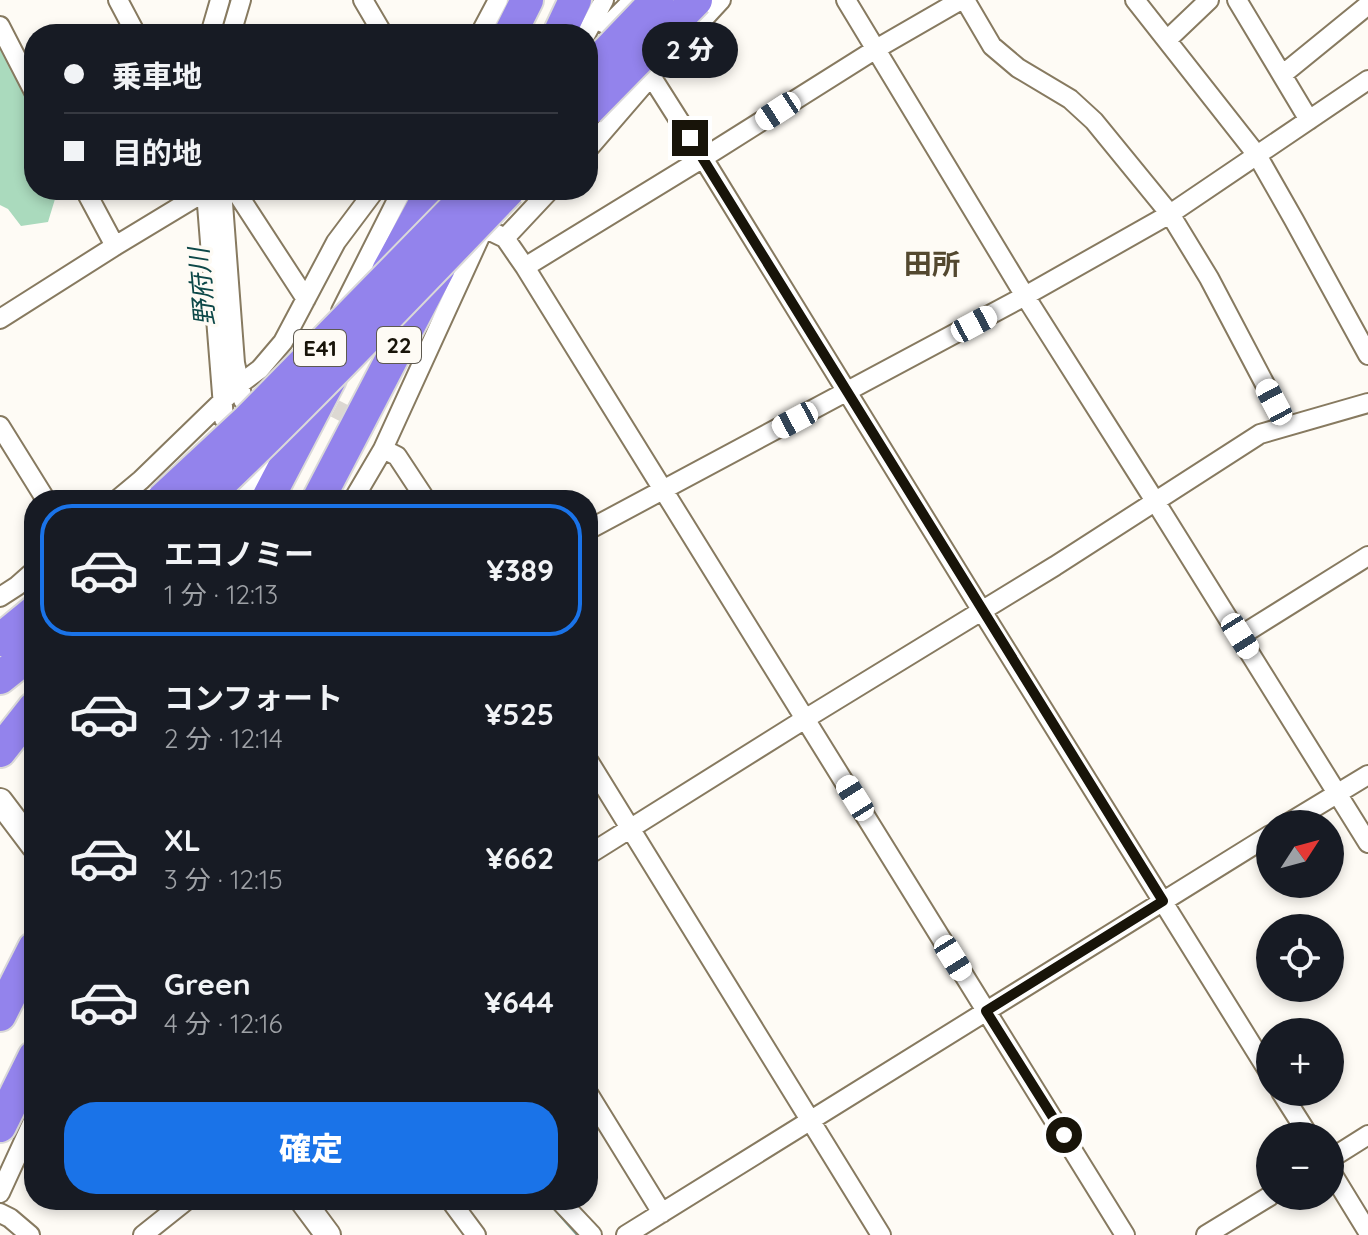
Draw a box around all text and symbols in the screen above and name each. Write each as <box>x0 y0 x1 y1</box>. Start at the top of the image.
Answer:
callout: 2 分 <box>642 22 738 78</box>
text: 2 分 <box>666 33 714 66</box>
text: 乗車地 <box>112 57 202 95</box>
car <box>751 88 805 134</box>
route end <box>672 120 708 156</box>
text: 目的地 <box>112 134 202 172</box>
water label: 野府川 <box>181 244 221 327</box>
district label: 田所 <box>904 246 960 281</box>
car <box>947 302 1001 346</box>
road number: 22 <box>377 327 421 363</box>
road number: E41 <box>294 330 346 366</box>
car <box>1252 375 1296 429</box>
car <box>768 398 822 442</box>
icon: car <box>68 534 140 606</box>
text: エコノミー <box>164 535 314 573</box>
text: ¥389 <box>487 551 554 589</box>
text: 1 分 · 12:13 <box>164 578 278 611</box>
car <box>1217 609 1263 663</box>
icon: car <box>68 678 140 750</box>
text: コンフォート <box>164 679 343 717</box>
text: ¥525 <box>484 695 554 733</box>
text: 2 分 · 12:14 <box>164 722 283 755</box>
car <box>832 771 878 825</box>
north arrow <box>1256 810 1344 898</box>
map controls <box>1256 810 1344 1210</box>
text: XL <box>164 821 201 859</box>
icon: car <box>68 822 140 894</box>
text: ¥662 <box>486 839 554 877</box>
text: 3 分 · 12:15 <box>164 863 283 896</box>
button: locate <box>1256 914 1344 1002</box>
car <box>930 931 976 985</box>
text: Green <box>164 965 251 1003</box>
icon: car <box>68 966 140 1038</box>
text: ¥644 <box>484 983 554 1021</box>
text: 4 分 · 12:16 <box>164 1007 283 1040</box>
button: + <box>1256 1018 1344 1106</box>
button: 確定 <box>64 1102 558 1194</box>
route start <box>1046 1117 1082 1153</box>
button: − <box>1256 1122 1344 1210</box>

